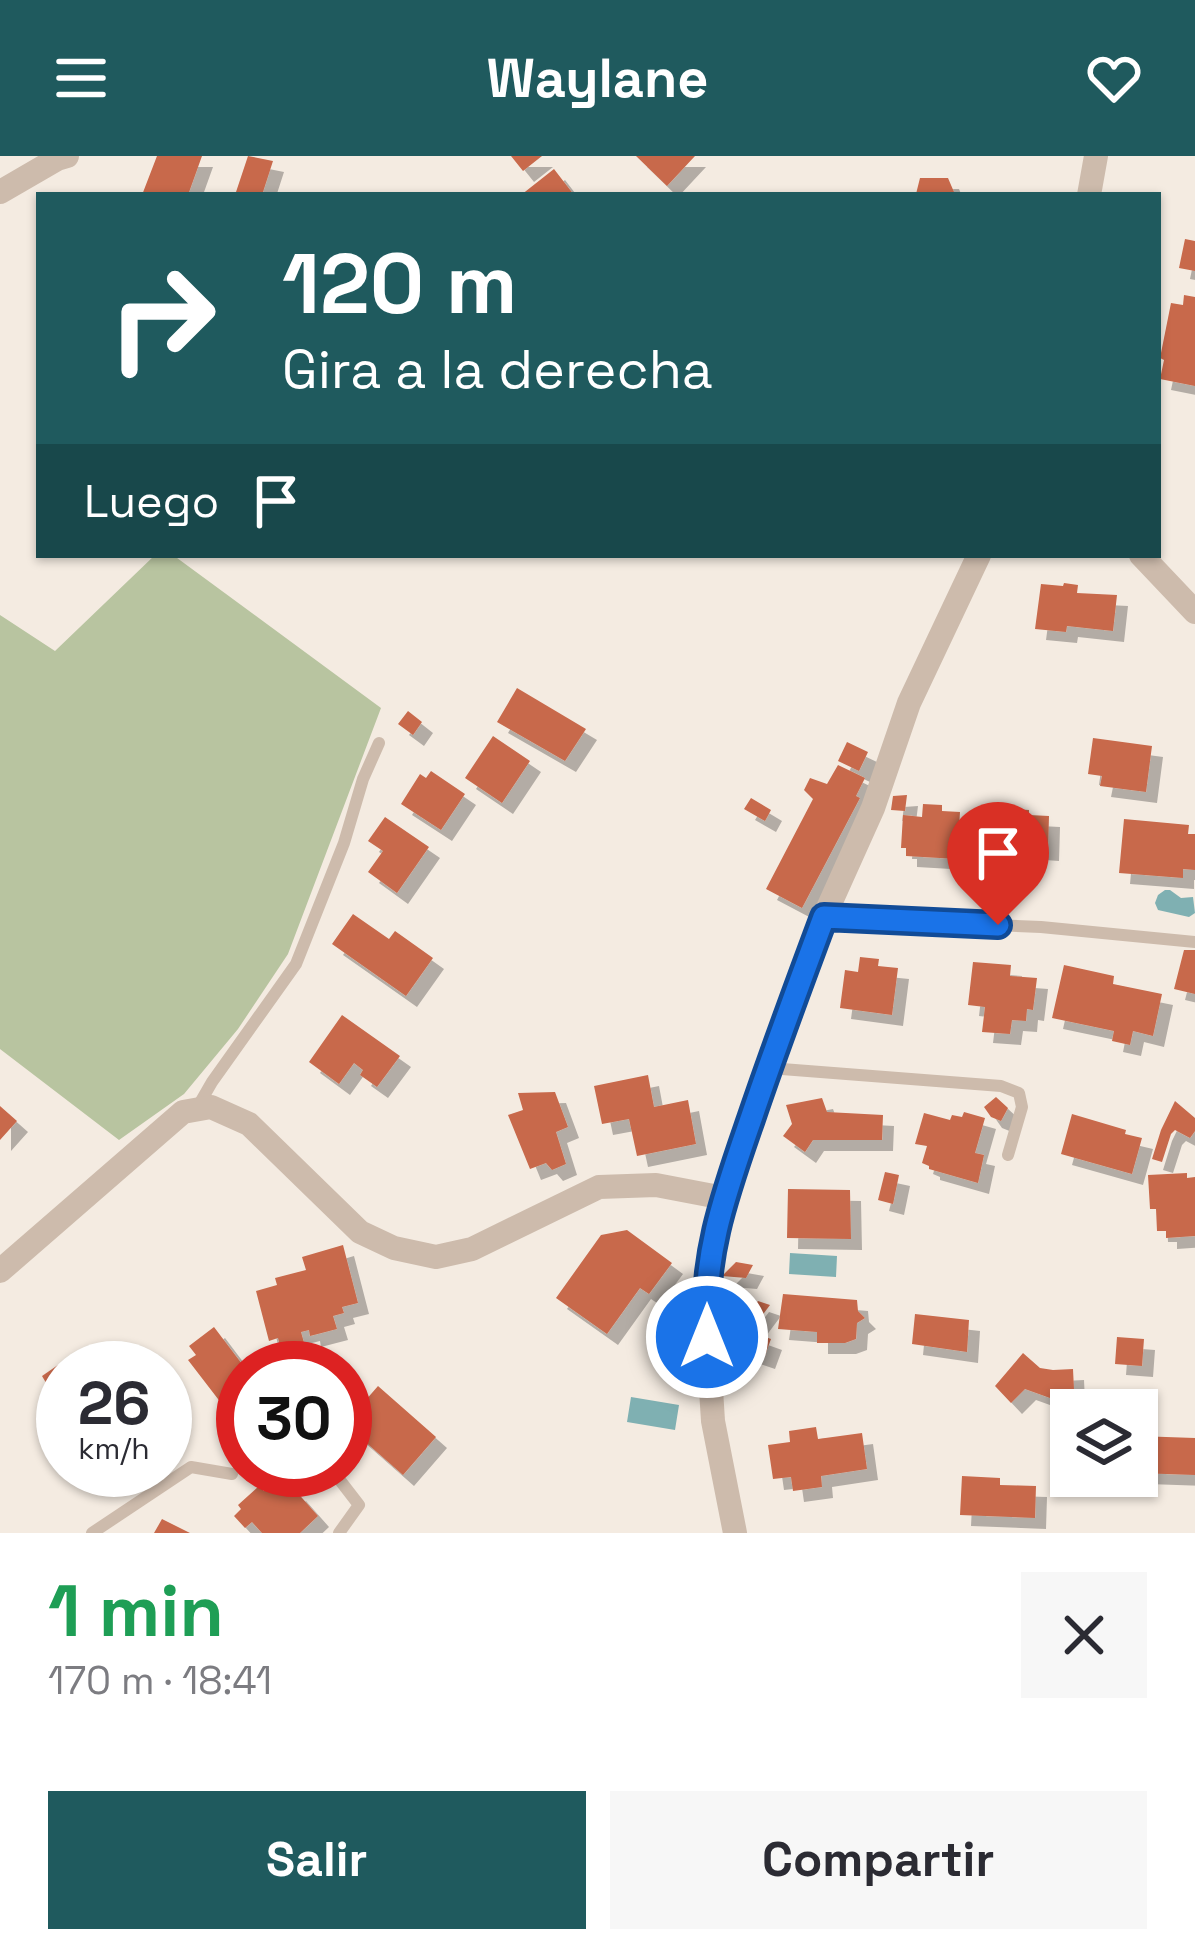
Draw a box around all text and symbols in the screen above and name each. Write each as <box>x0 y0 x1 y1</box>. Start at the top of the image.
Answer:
text: Waylane <box>487 44 708 113</box>
icon: menu <box>48 45 114 111</box>
icon: heart <box>1081 45 1147 111</box>
text: 120 m <box>282 230 517 338</box>
icon: right <box>84 240 240 396</box>
text: Gira a la derecha <box>282 335 713 404</box>
icon: arrive <box>243 468 309 534</box>
text: Luego <box>84 473 219 530</box>
pin <box>947 802 1049 925</box>
icon: arrive <box>965 820 1031 886</box>
position arrow <box>644 1274 770 1400</box>
speed limit sign: 30 <box>216 1341 372 1497</box>
text: 26 <box>78 1365 150 1442</box>
map controls <box>1050 1389 1158 1497</box>
button: layers <box>1050 1389 1158 1497</box>
text: km/h <box>78 1429 150 1468</box>
text: 1 min <box>48 1565 224 1657</box>
button: close <box>1021 1572 1147 1698</box>
text: 170 m · 18:41 <box>48 1656 272 1705</box>
button: Salir <box>48 1791 586 1929</box>
button: Compartir <box>610 1791 1147 1929</box>

